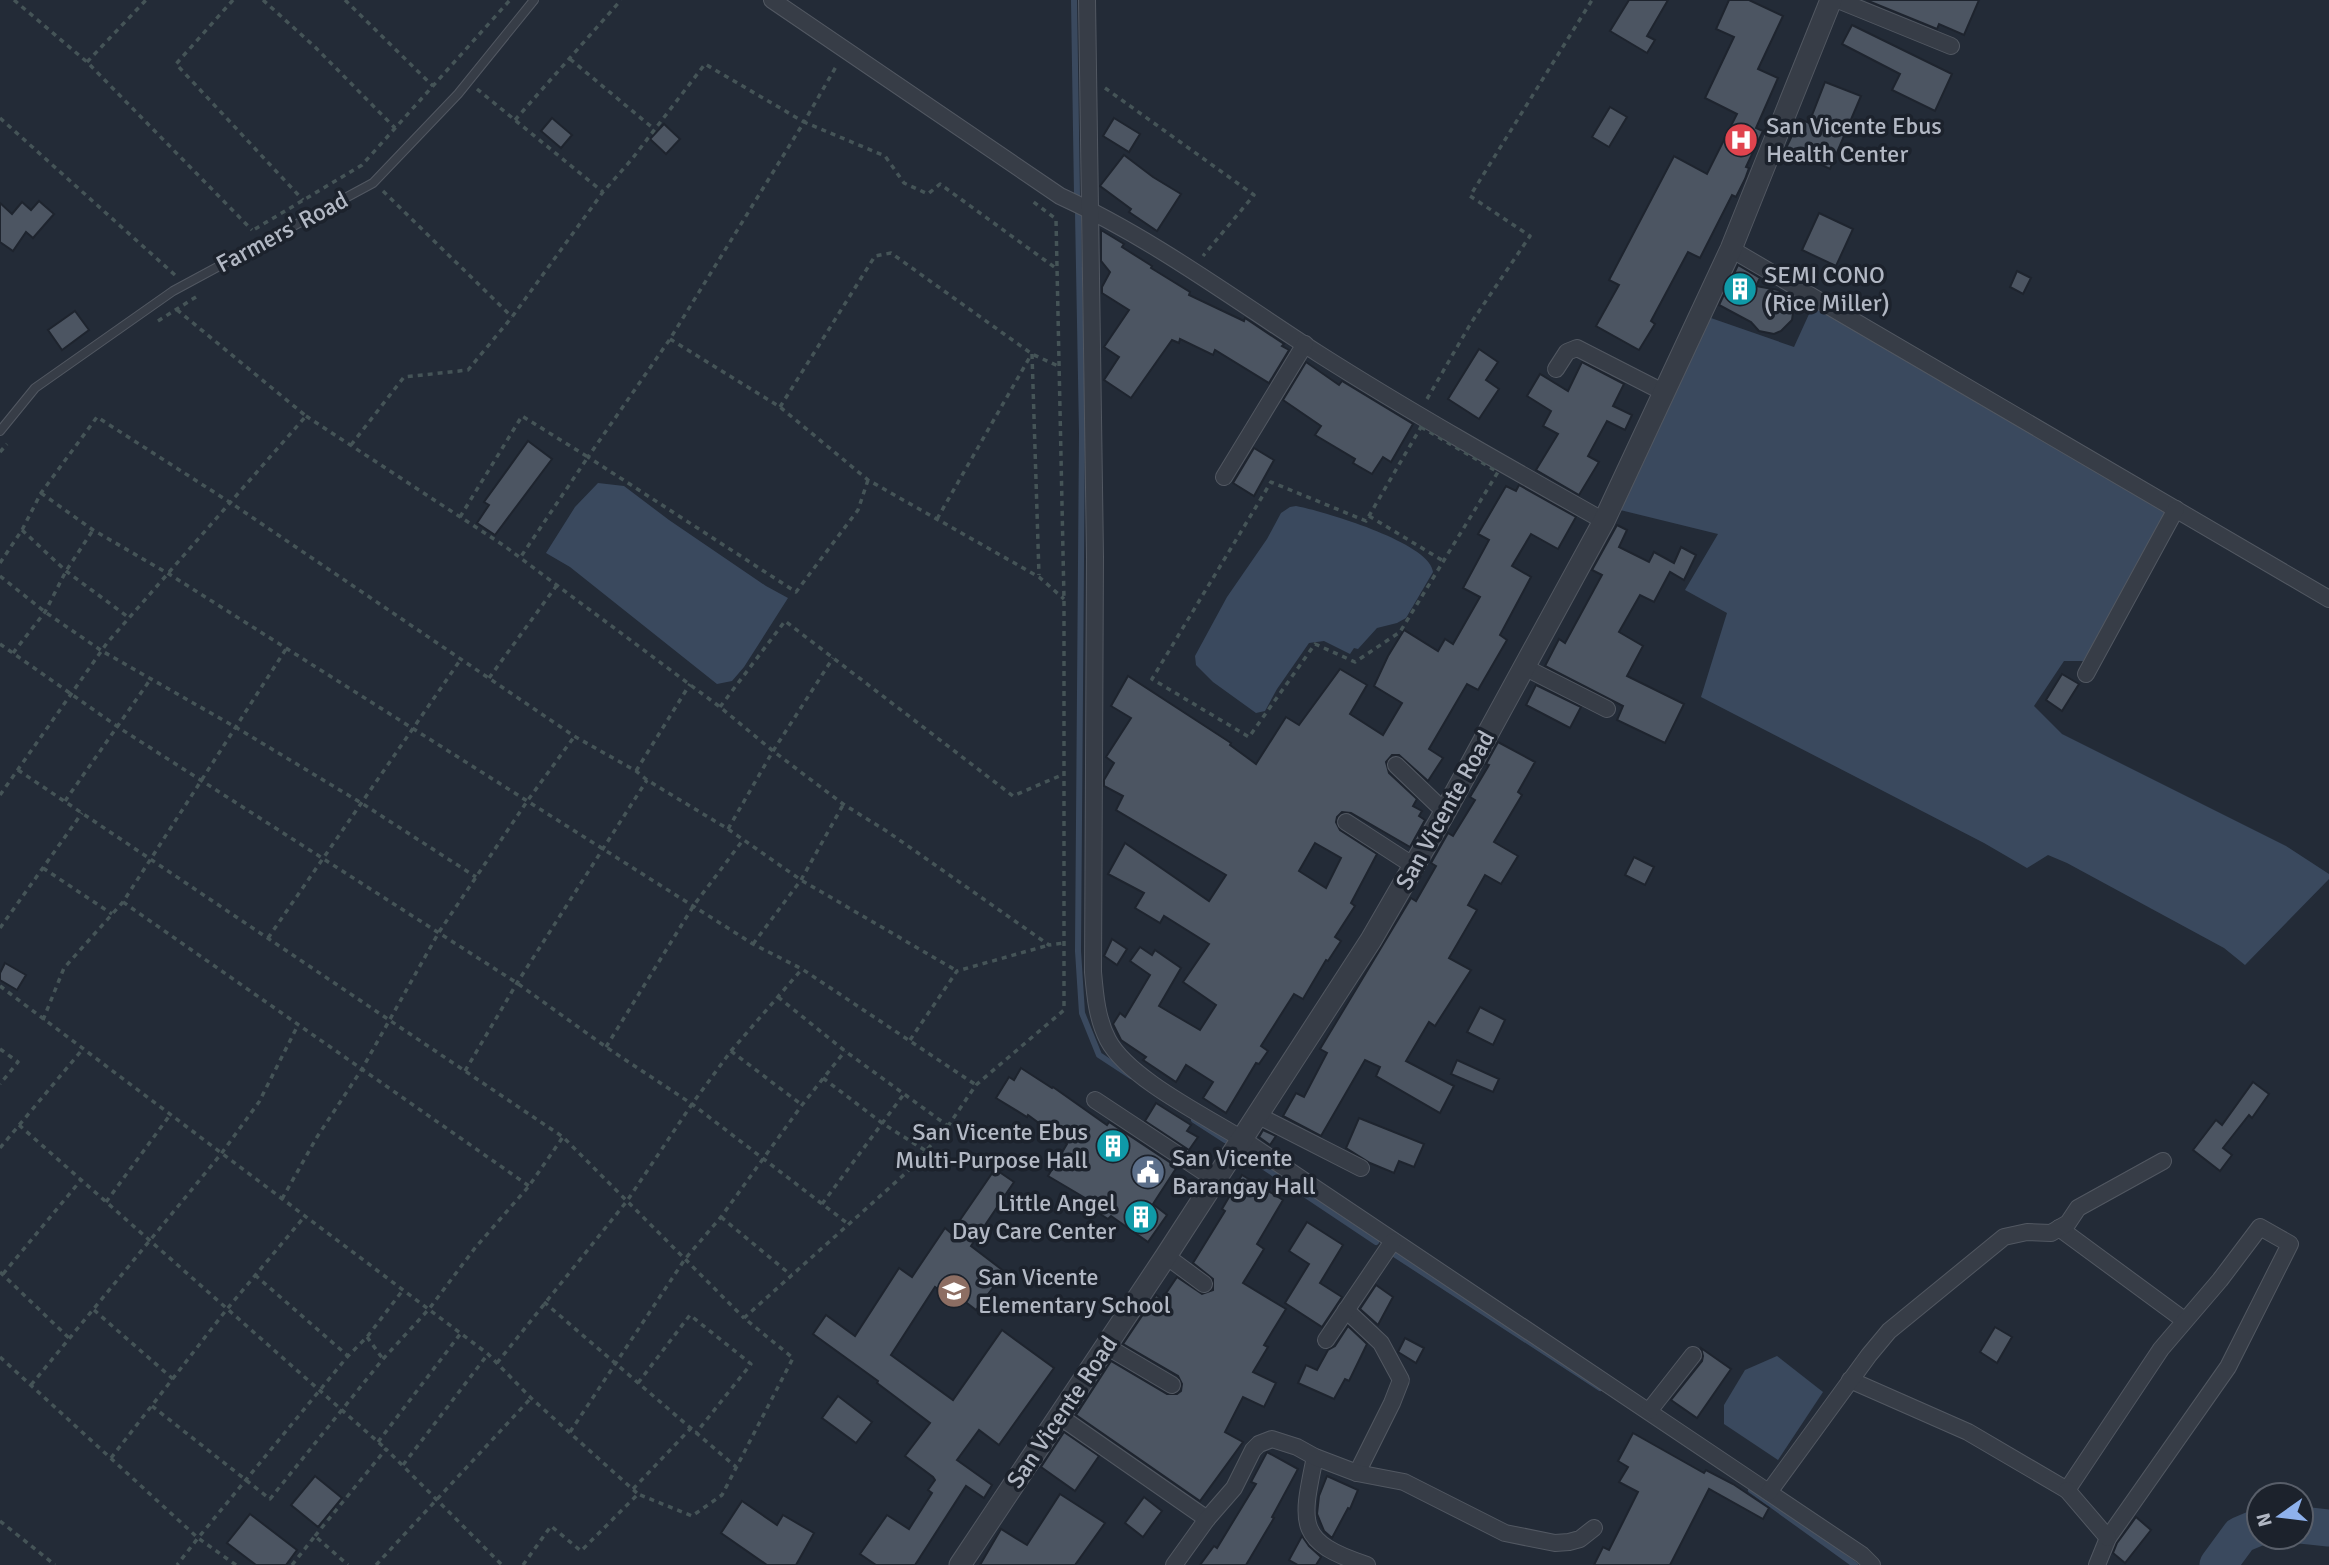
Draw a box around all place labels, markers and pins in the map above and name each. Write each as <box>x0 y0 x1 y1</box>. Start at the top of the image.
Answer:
place label: San Vicente Ebus Health Center <box>1766 111 1942 169</box>
hospital icon: San Vicente Ebus Health Center <box>1722 121 1760 159</box>
place label: SEMI CONO (Rice Miller) <box>1764 260 1890 318</box>
building icon: SEMI CONO (Rice Miller) <box>1721 270 1759 308</box>
place label: San Vicente Ebus Multi-Purpose Hall <box>895 1117 1088 1175</box>
building icon: San Vicente Ebus Multi-Purpose Hall <box>1094 1127 1132 1165</box>
place label: San Vicente Barangay Hall <box>1172 1143 1316 1201</box>
public building icon: San Vicente Barangay Hall <box>1129 1153 1167 1191</box>
place label: Little Angel Day Care Center <box>952 1188 1116 1246</box>
building icon: Little Angel Day Care Center <box>1122 1198 1160 1236</box>
place label: San Vicente Elementary School <box>978 1262 1171 1320</box>
school or university icon: San Vicente Elementary School <box>935 1272 973 1310</box>

